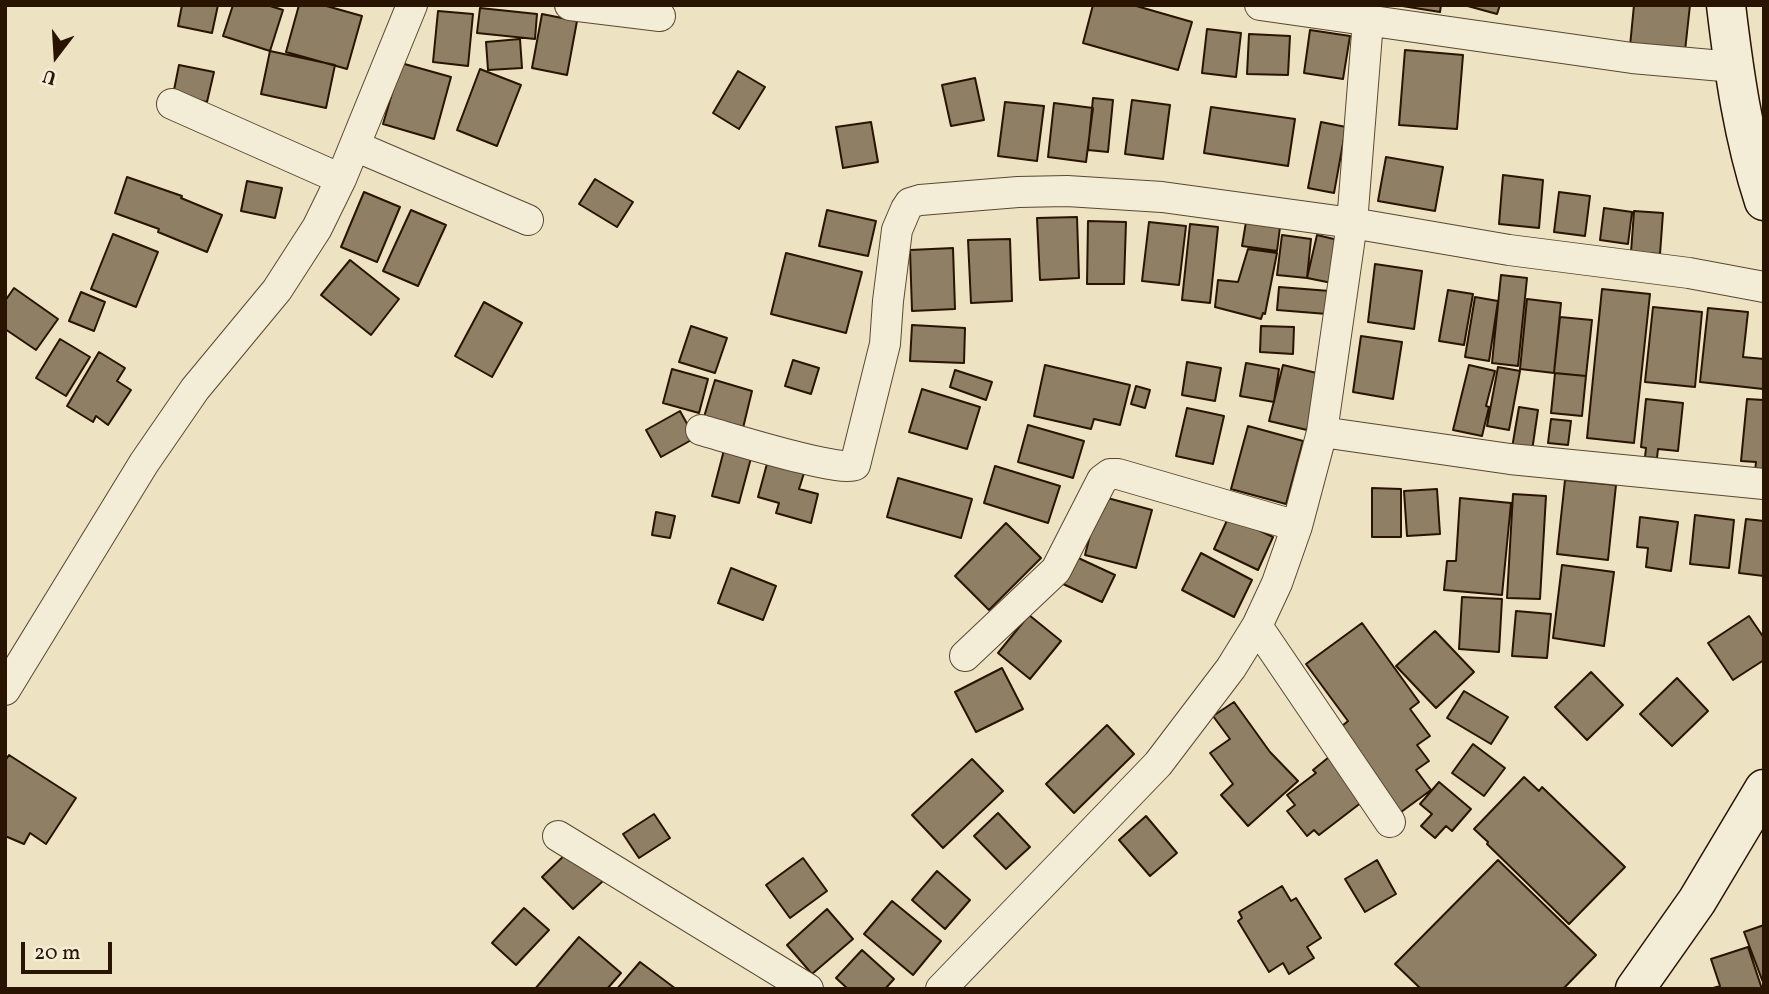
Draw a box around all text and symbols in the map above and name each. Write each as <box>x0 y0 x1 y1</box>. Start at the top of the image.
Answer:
north arrow <box>21 21 91 91</box>
text: U <box>40 62 60 90</box>
scale bar <box>24 928 116 972</box>
text: 20 m <box>34 939 80 968</box>

